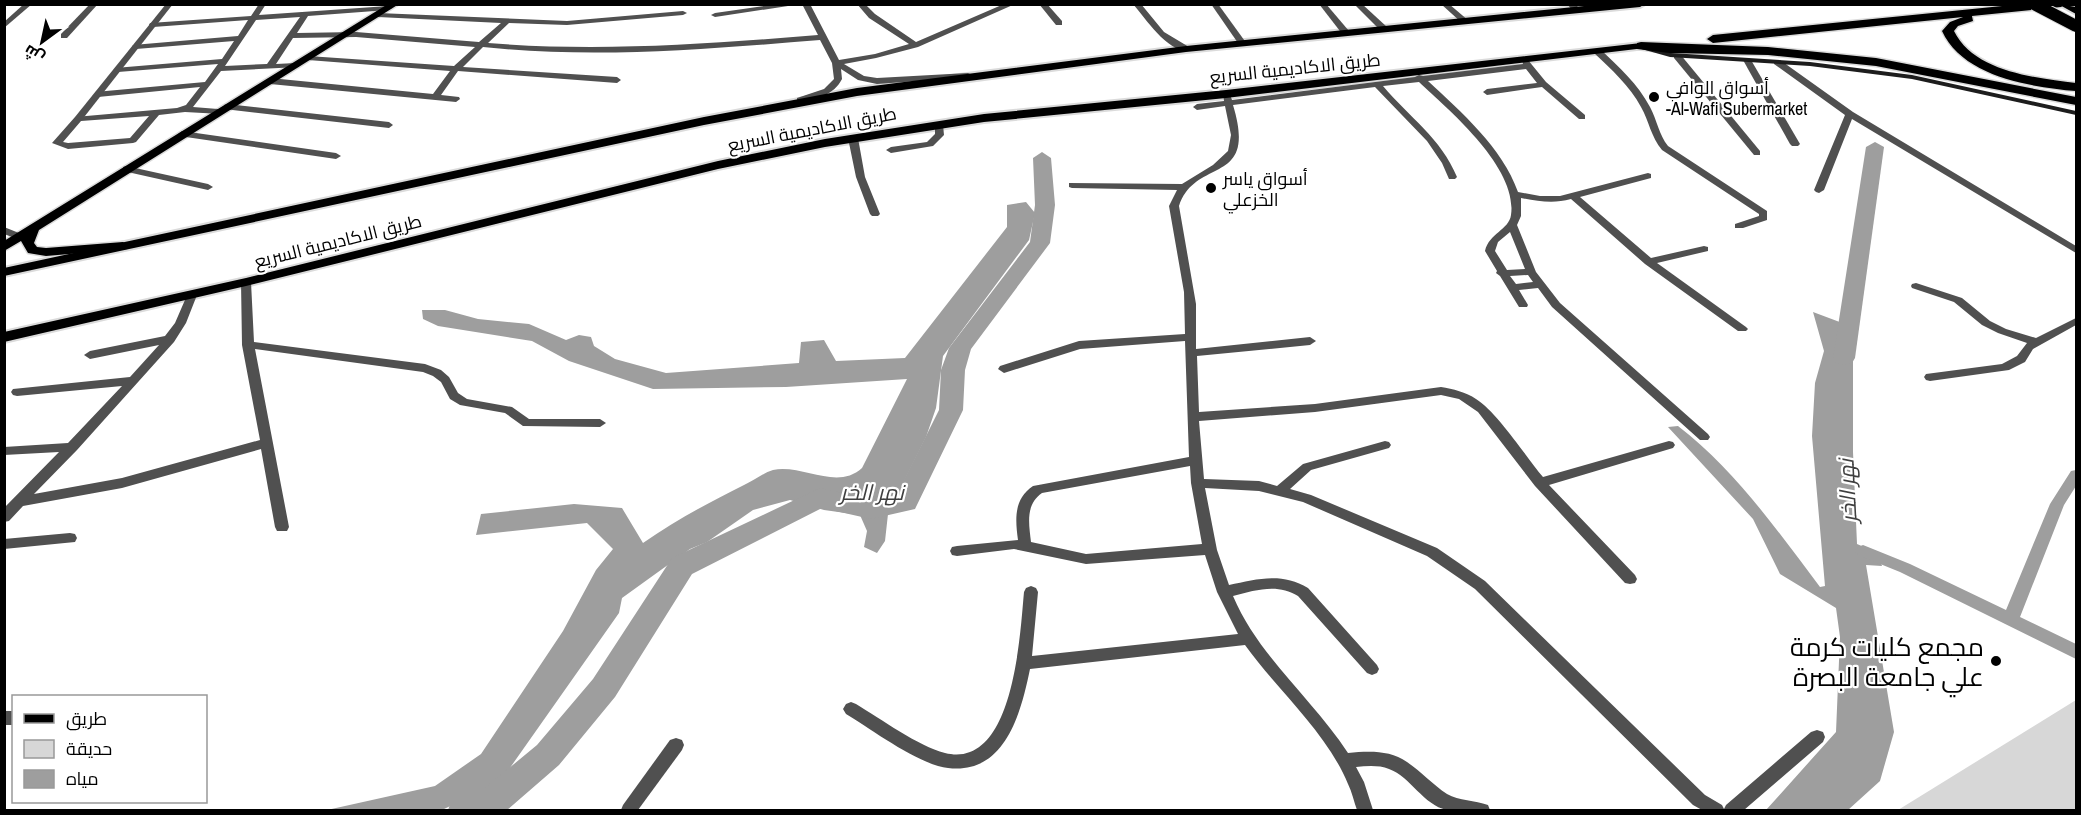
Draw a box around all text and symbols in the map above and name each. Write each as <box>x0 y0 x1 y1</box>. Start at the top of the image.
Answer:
north arrow <box>12 12 72 72</box>
text: ش <box>19 40 48 69</box>
street label: طريق الاكاديمية السريع <box>1208 47 1382 89</box>
place label: أسواق الوافي -Al-Wafi Subermarket <box>1666 75 1807 121</box>
marker: أسواق الوافي -Al-Wafi Subermarket <box>1647 90 1661 104</box>
street label: طريق الاكاديمية السريع <box>725 100 899 158</box>
place label: أسواق ياسر الخزعلي <box>1222 166 1308 214</box>
marker: أسواق ياسر الخزعلي <box>1204 181 1218 195</box>
street label: طريق الاكاديمية السريع <box>252 208 424 274</box>
water label: نهر الخر <box>1830 456 1864 527</box>
water label: نهر الخر <box>837 477 906 507</box>
place label: مجمع كليات كرمة علي جامعة البصرة <box>1790 629 1984 698</box>
marker: مجمع كليات كرمة علي جامعة البصرة <box>1989 654 2003 668</box>
legend <box>12 695 207 803</box>
text: طريق <box>66 706 107 731</box>
text: حديقة <box>66 736 112 761</box>
text: مياه <box>66 766 99 791</box>

